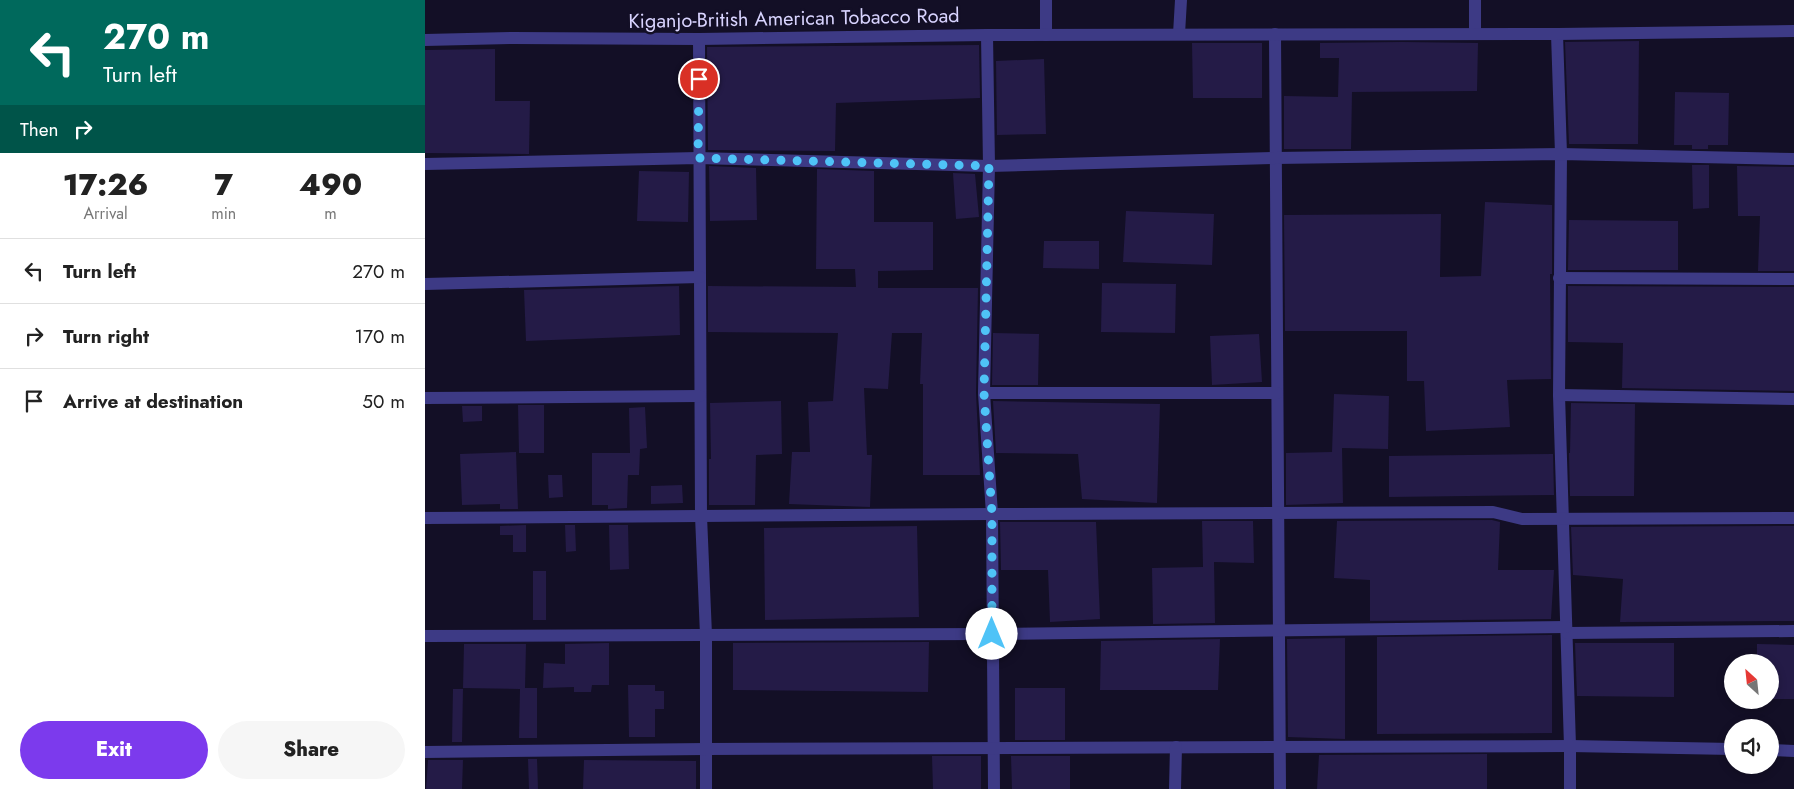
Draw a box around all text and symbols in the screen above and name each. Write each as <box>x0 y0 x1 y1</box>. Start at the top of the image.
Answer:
street label: Kiganjo-British American Tobacco Road <box>628 1 960 36</box>
text: 270 m <box>103 12 209 62</box>
icon: left <box>20 20 85 85</box>
text: Turn left <box>103 58 177 90</box>
pin <box>678 58 720 100</box>
icon: arrive <box>685 65 713 93</box>
icon: right <box>69 115 97 143</box>
text: Then <box>20 116 59 143</box>
text: 17:26 <box>63 163 149 206</box>
text: 7 <box>214 163 233 206</box>
text: 490 <box>299 163 362 206</box>
text: Arrival <box>84 202 128 225</box>
text: min <box>211 202 236 225</box>
text: m <box>324 202 337 225</box>
icon: left <box>20 257 48 285</box>
text: Turn left <box>63 258 136 285</box>
text: 270 m <box>352 258 405 285</box>
icon: right <box>20 322 48 350</box>
text: Turn right <box>63 323 149 350</box>
text: 170 m <box>355 323 405 350</box>
icon: arrive <box>20 387 48 415</box>
text: Arrive at destination <box>63 388 243 415</box>
text: 50 m <box>362 388 405 415</box>
position arrow <box>965 607 1017 659</box>
north arrow <box>1724 654 1779 709</box>
map controls <box>1724 654 1779 774</box>
button: sound <box>1724 719 1779 774</box>
button: Exit <box>20 721 208 779</box>
button: Share <box>218 721 405 779</box>

